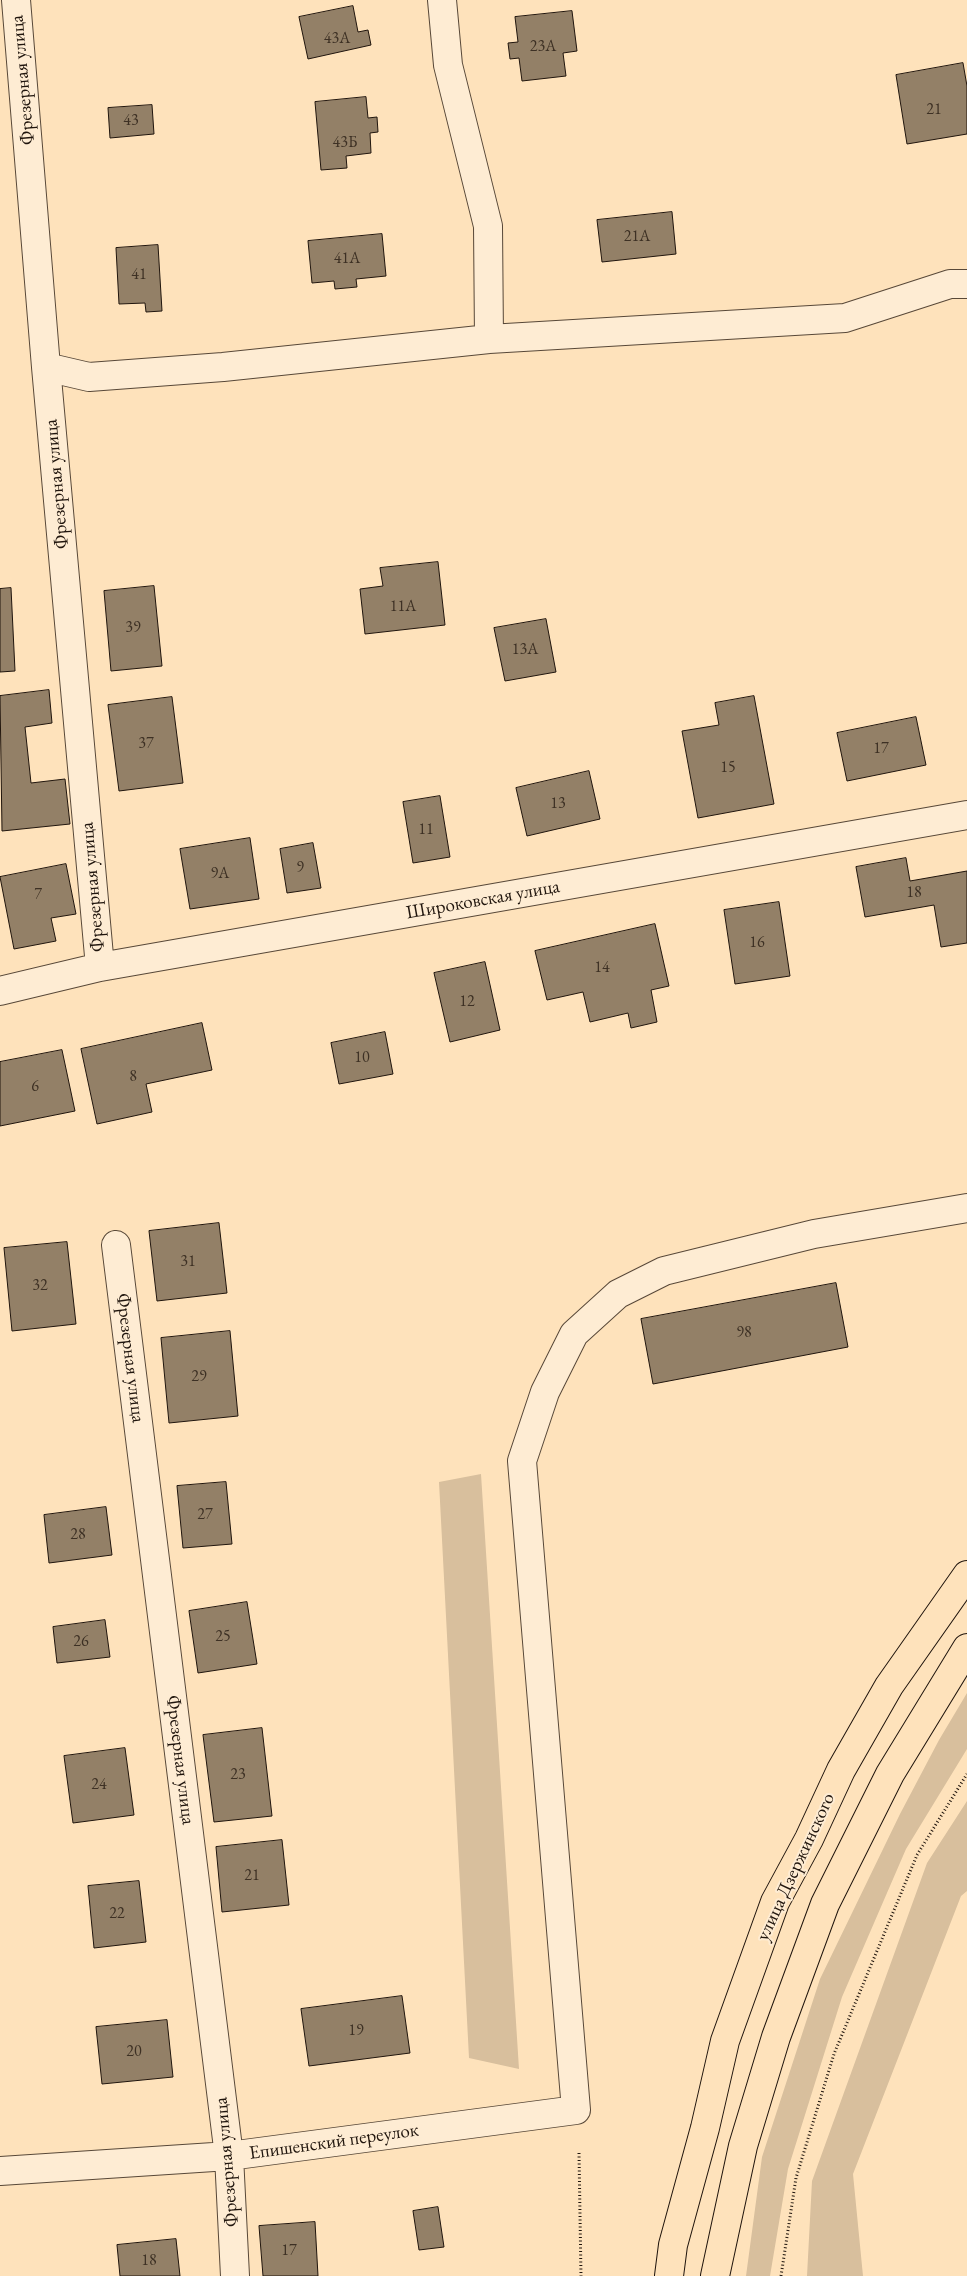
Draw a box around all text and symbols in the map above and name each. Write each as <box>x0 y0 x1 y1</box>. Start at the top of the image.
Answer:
street label: Фрезерная улица <box>6 14 40 146</box>
house number: 43А <box>324 29 350 49</box>
house number: 23А <box>530 37 556 57</box>
house number: 21 <box>926 100 942 120</box>
house number: 43 <box>123 111 139 131</box>
house number: 43Б <box>333 133 357 153</box>
house number: 21А <box>624 227 650 247</box>
house number: 41А <box>334 249 360 269</box>
house number: 41 <box>131 265 147 285</box>
street label: Фрезерная улица <box>40 418 74 550</box>
house number: 11А <box>390 597 416 617</box>
house number: 39 <box>125 618 141 638</box>
house number: 13А <box>512 640 538 660</box>
house number: 37 <box>138 734 154 754</box>
house number: 17 <box>873 739 889 759</box>
house number: 15 <box>720 758 736 778</box>
house number: 13 <box>550 794 566 814</box>
house number: 11 <box>418 820 434 840</box>
street label: Фрезерная улица <box>76 821 110 953</box>
house number: 9 <box>296 858 304 878</box>
house number: 9А <box>211 864 229 884</box>
street label: Широковская улица <box>404 875 562 925</box>
house number: 18 <box>906 883 922 903</box>
house number: 7 <box>34 885 42 905</box>
house number: 16 <box>749 933 765 953</box>
house number: 14 <box>594 958 610 978</box>
house number: 12 <box>459 992 475 1012</box>
house number: 10 <box>354 1048 370 1068</box>
house number: 8 <box>129 1067 137 1087</box>
house number: 6 <box>31 1077 39 1097</box>
house number: 31 <box>180 1252 196 1272</box>
house number: 32 <box>32 1276 48 1296</box>
street label: Фрезерная улица <box>111 1292 149 1424</box>
house number: 98 <box>736 1323 752 1343</box>
house number: 29 <box>191 1367 207 1387</box>
house number: 27 <box>197 1505 213 1525</box>
house number: 28 <box>70 1525 86 1545</box>
house number: 25 <box>215 1627 231 1647</box>
house number: 26 <box>73 1632 89 1652</box>
street label: Фрезерная улица <box>161 1694 199 1826</box>
house number: 23 <box>230 1765 246 1785</box>
house number: 24 <box>91 1775 107 1795</box>
street label: улица Дзержинского <box>752 1789 840 1945</box>
house number: 21 <box>244 1866 260 1886</box>
house number: 22 <box>109 1904 125 1924</box>
house number: 19 <box>348 2021 364 2041</box>
house number: 20 <box>126 2042 142 2062</box>
street label: Фрезерная улица <box>210 2096 244 2228</box>
street label: Епишенский переулок <box>248 2119 420 2165</box>
house number: 17 <box>281 2241 297 2261</box>
house number: 18 <box>141 2251 157 2271</box>

